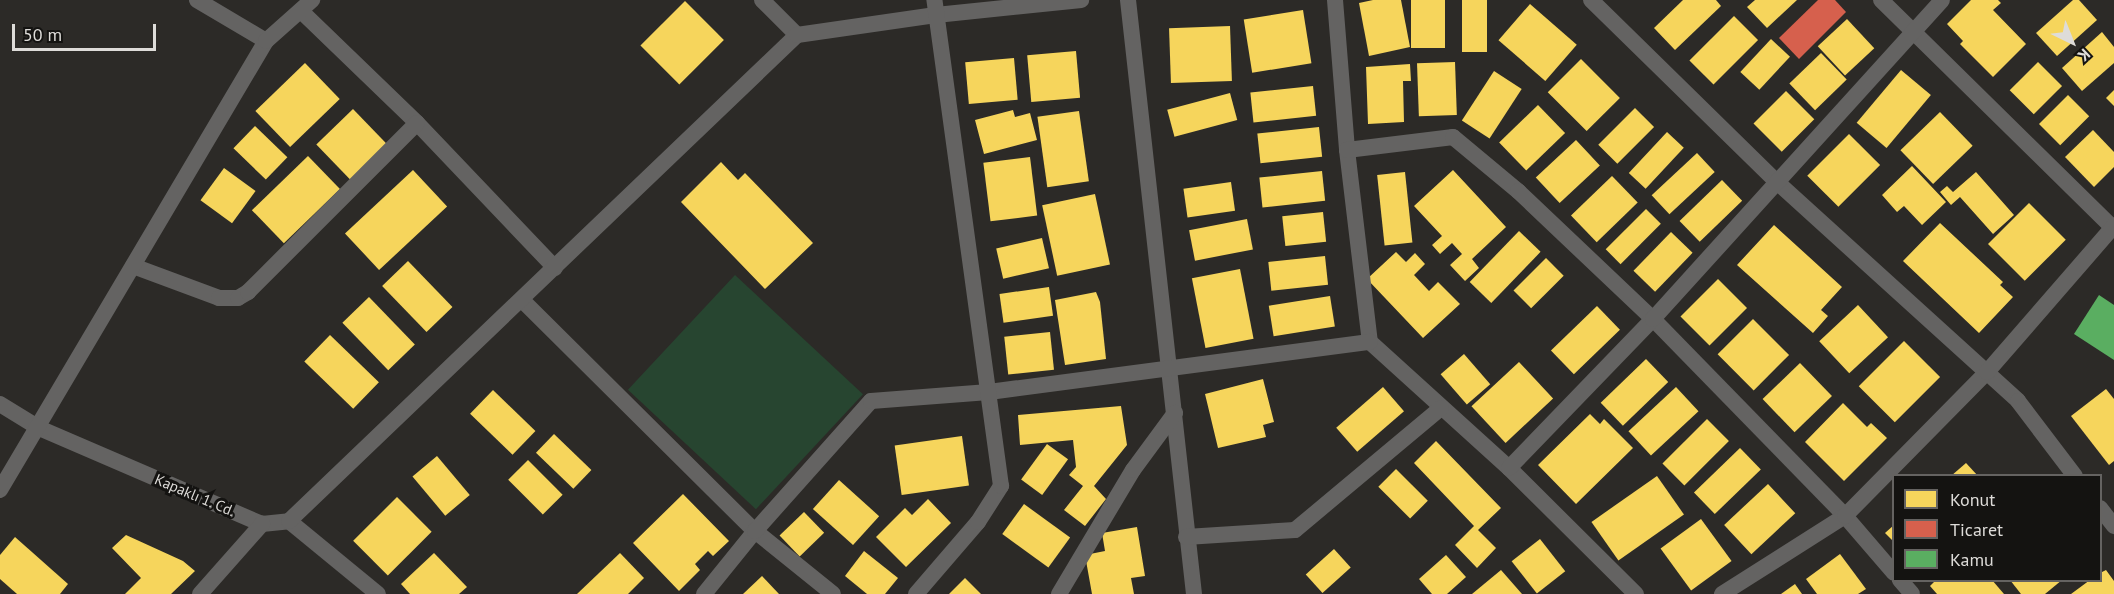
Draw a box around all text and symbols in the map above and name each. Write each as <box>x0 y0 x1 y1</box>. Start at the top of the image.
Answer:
scale bar <box>15 12 159 50</box>
north arrow <box>2042 12 2102 72</box>
text: 50 m <box>23 23 62 46</box>
text: K <box>2074 44 2095 66</box>
street label: Kapaklı 1. Cd. <box>152 470 238 520</box>
legend <box>1892 474 2102 582</box>
text: Konut <box>1950 488 1995 511</box>
text: Ticaret <box>1950 518 2003 541</box>
text: Kamu <box>1950 548 1994 571</box>

